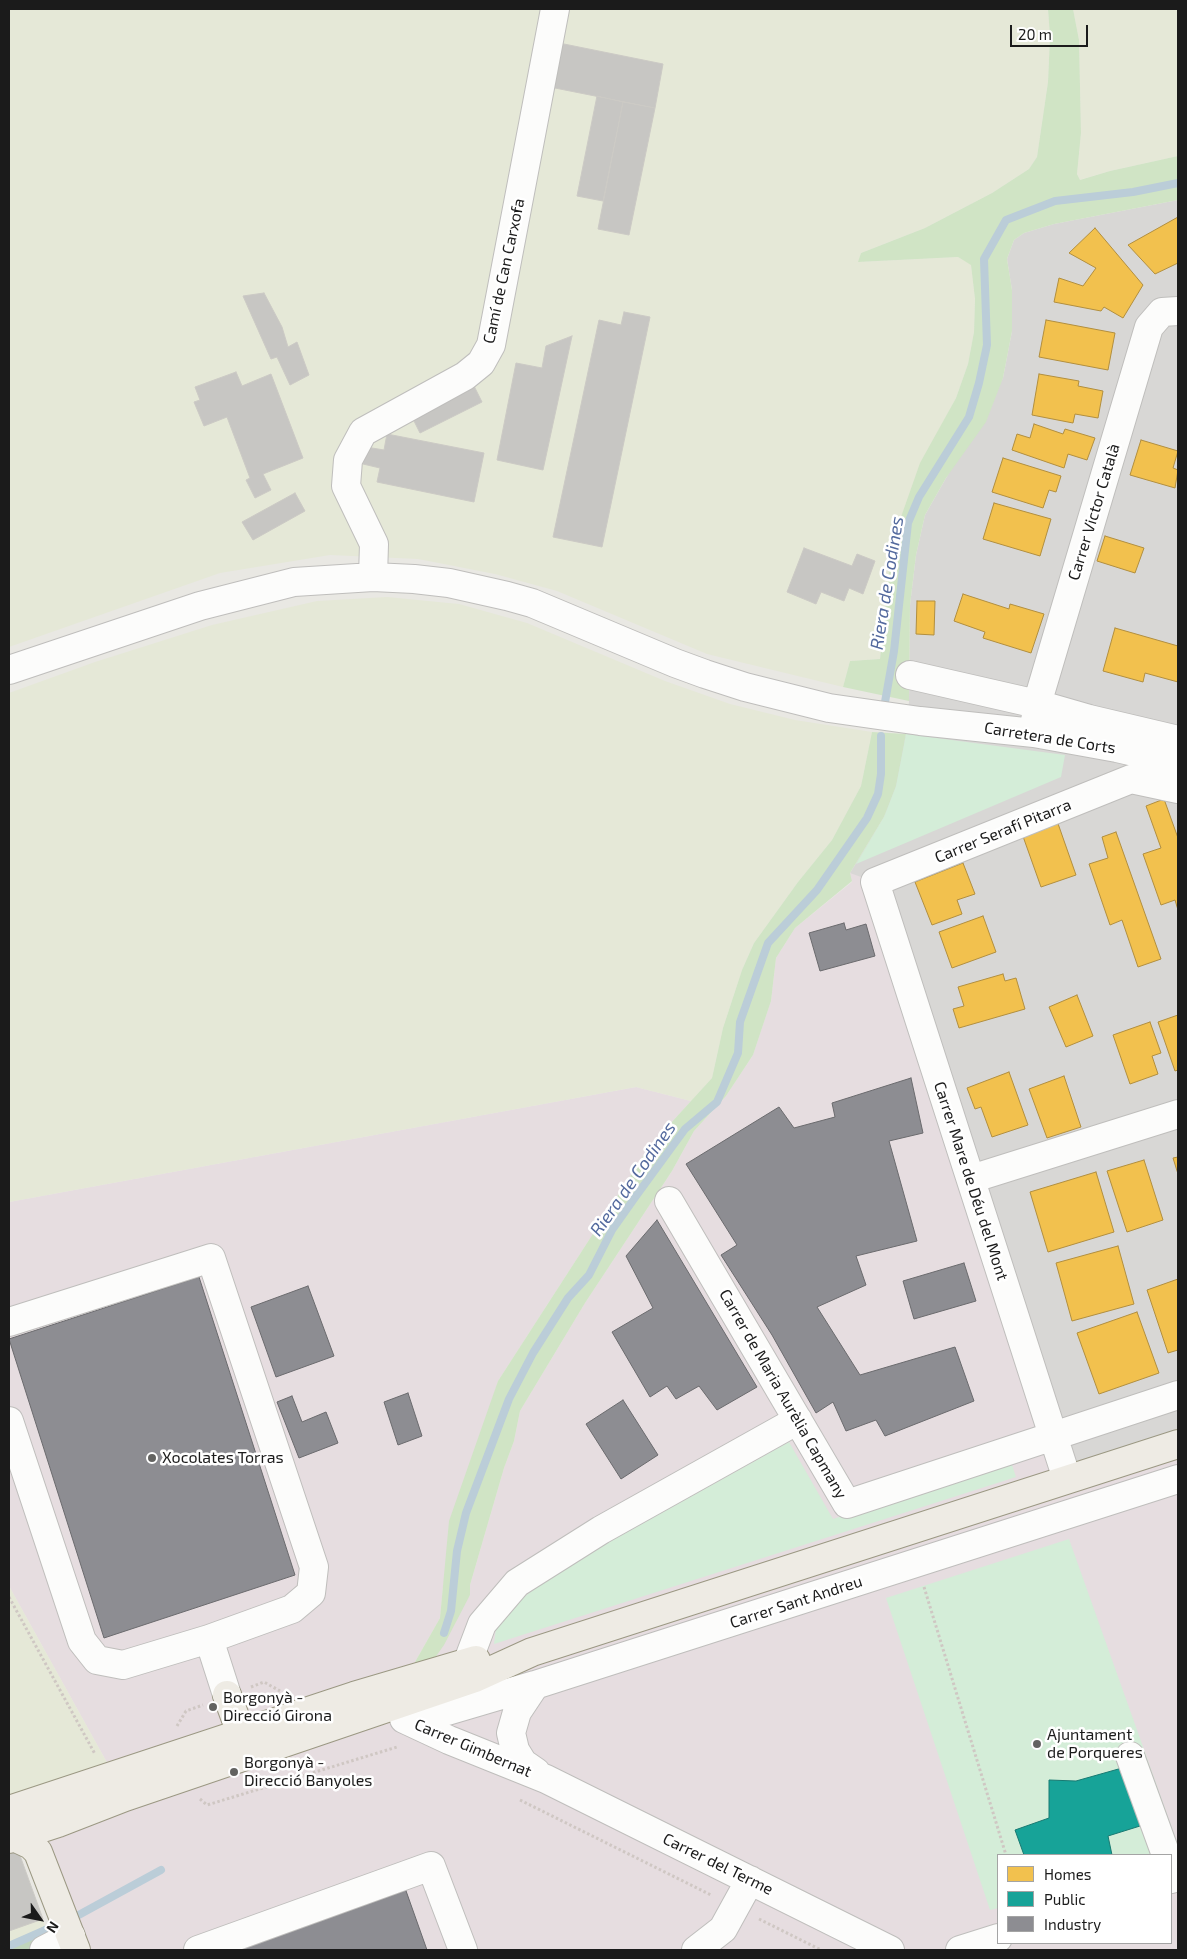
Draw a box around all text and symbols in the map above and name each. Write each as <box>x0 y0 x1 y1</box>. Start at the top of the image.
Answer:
scale bar <box>1012 15 1090 47</box>
text: 20 m <box>1018 25 1052 43</box>
street label: Camí de Can Carxofa <box>479 197 529 345</box>
street label: Carrer Victor Català <box>1064 441 1124 583</box>
water label: Riera de Codines <box>866 515 908 651</box>
street label: Carretera de Corts <box>983 718 1117 758</box>
street label: Carrer Serafí Pitarra <box>932 795 1074 867</box>
street label: Carrer Mare de Déu del Mont <box>930 1079 1012 1283</box>
water label: Riera de Codines <box>586 1118 680 1240</box>
street label: Carrer de Maria Aurèlia Capmany <box>715 1286 851 1502</box>
place label: Xocolates Torras <box>162 1448 284 1468</box>
marker: Xocolates Torras <box>146 1452 158 1464</box>
street label: Carrer Sant Andreu <box>727 1572 865 1632</box>
place label: Borgonyà - Direcció Girona <box>223 1688 332 1726</box>
marker: Borgonyà - Direcció Girona <box>207 1701 219 1713</box>
street label: Carrer Gimbernat <box>412 1715 534 1781</box>
place label: Ajuntament de Porqueres <box>1047 1725 1143 1763</box>
marker: Ajuntament de Porqueres <box>1031 1738 1043 1750</box>
place label: Borgonyà - Direcció Banyoles <box>244 1753 372 1791</box>
marker: Borgonyà - Direcció Banyoles <box>228 1766 240 1778</box>
street label: Carrer del Terme <box>660 1829 776 1899</box>
legend <box>997 1854 1172 1944</box>
text: Homes <box>1044 1865 1091 1883</box>
text: Public <box>1044 1890 1085 1908</box>
north arrow <box>15 1894 65 1944</box>
text: Industry <box>1044 1915 1101 1933</box>
text: N <box>43 1919 63 1936</box>

